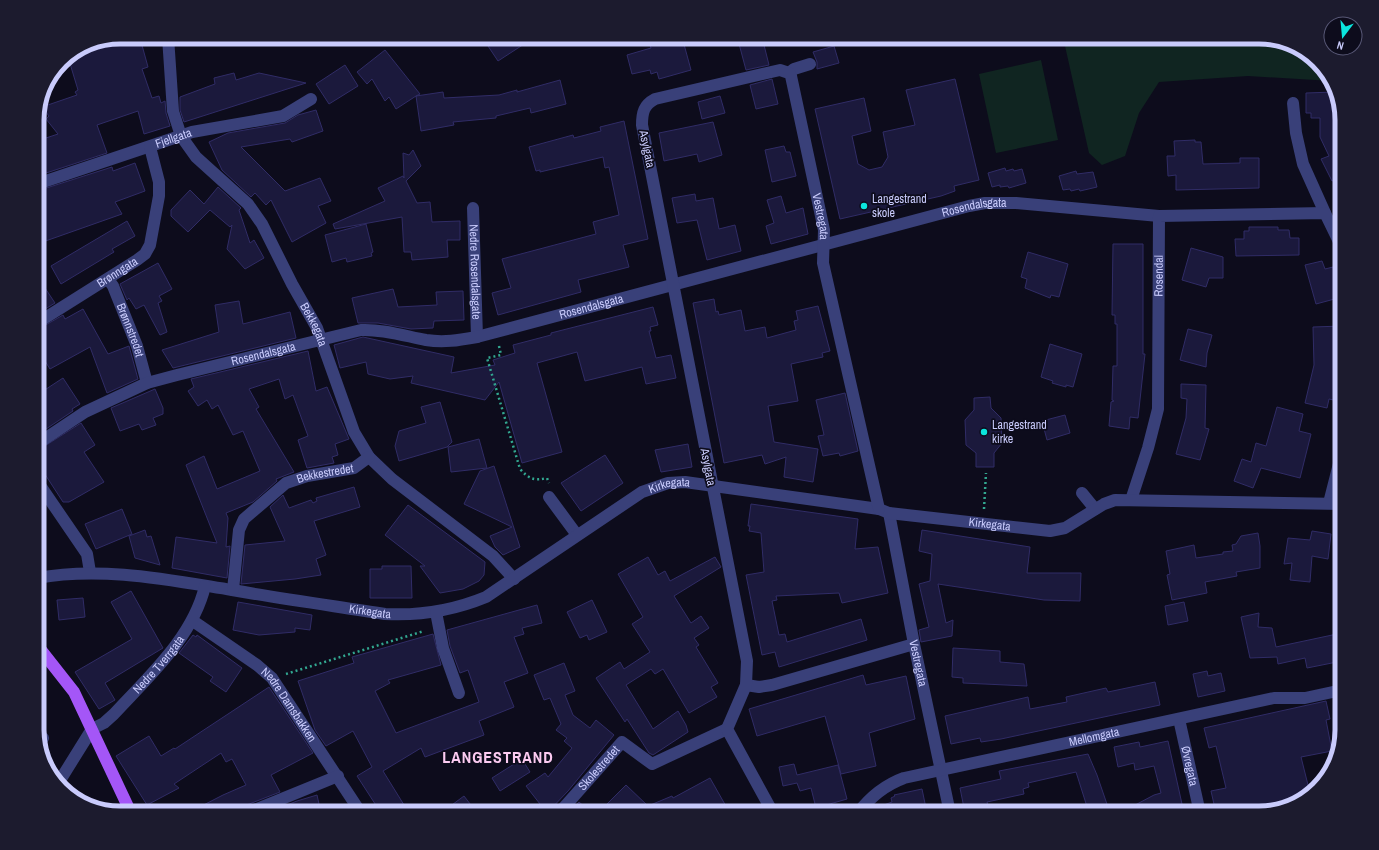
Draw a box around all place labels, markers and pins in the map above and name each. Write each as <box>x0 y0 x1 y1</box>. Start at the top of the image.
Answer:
place label: Langestrand skole <box>872 191 927 221</box>
marker: Langestrand skole <box>859 201 869 211</box>
place label: Langestrand kirke <box>992 417 1047 447</box>
marker: Langestrand kirke <box>979 427 989 437</box>

